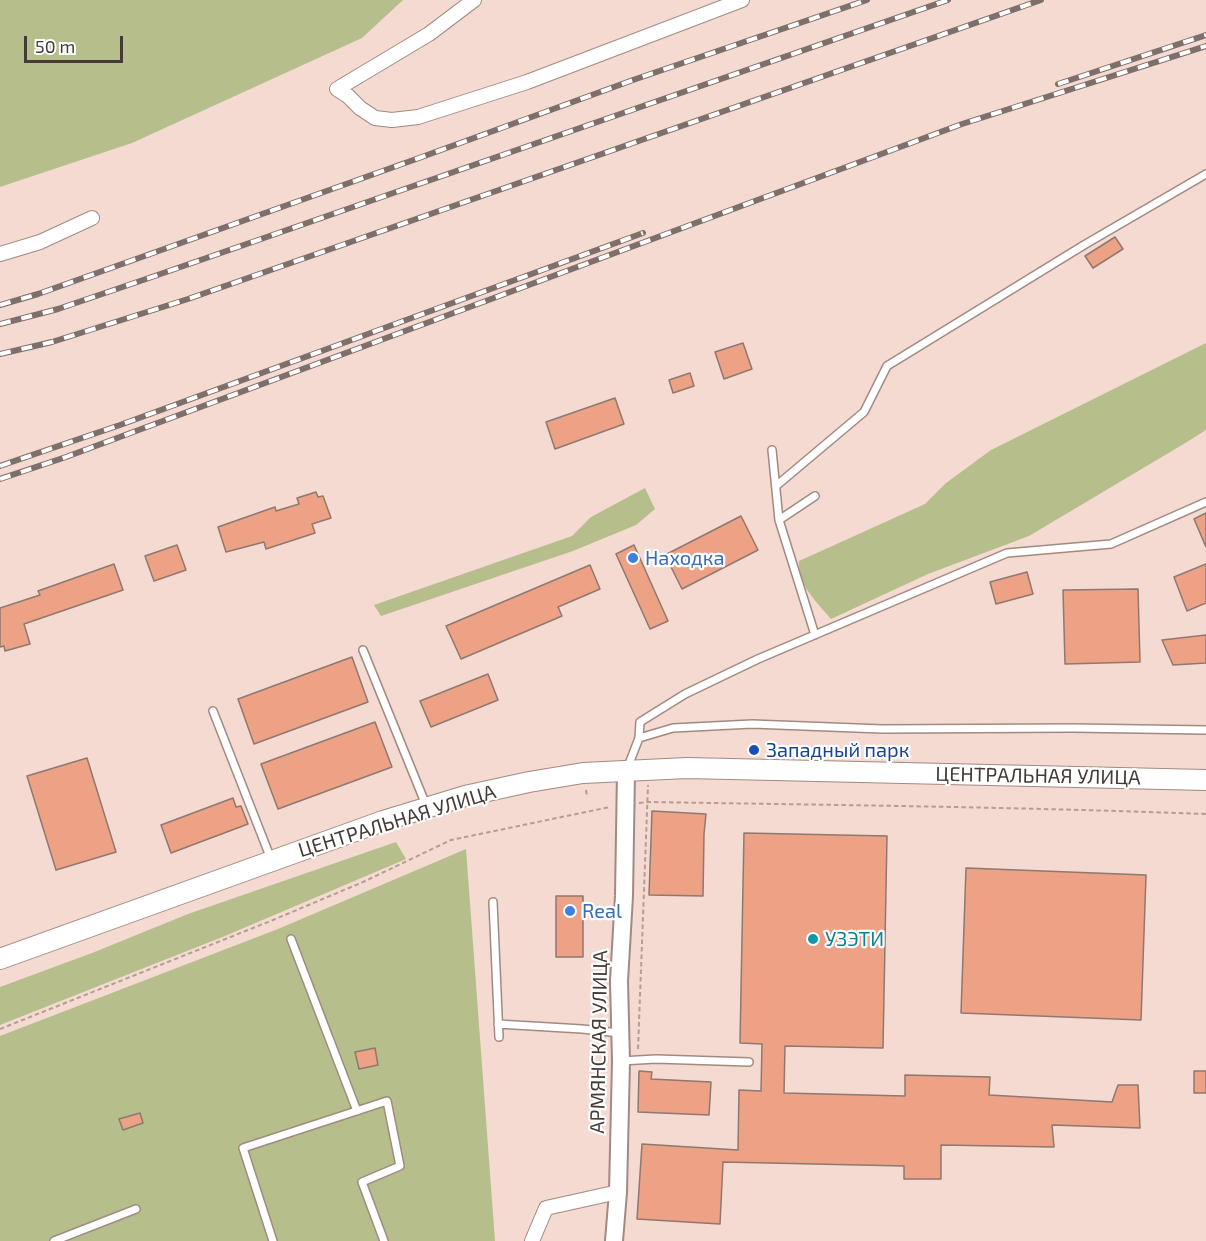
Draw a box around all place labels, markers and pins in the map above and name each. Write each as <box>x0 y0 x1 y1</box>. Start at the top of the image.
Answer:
place label: Находка <box>645 546 724 570</box>
marker: Находка <box>626 551 640 565</box>
place label: Западный парк <box>766 738 909 762</box>
marker: Западный парк <box>747 743 761 757</box>
place label: Real <box>582 899 622 923</box>
marker: Real <box>563 904 577 918</box>
place label: УЗЭТИ <box>825 927 884 951</box>
marker: УЗЭТИ <box>806 932 820 946</box>

